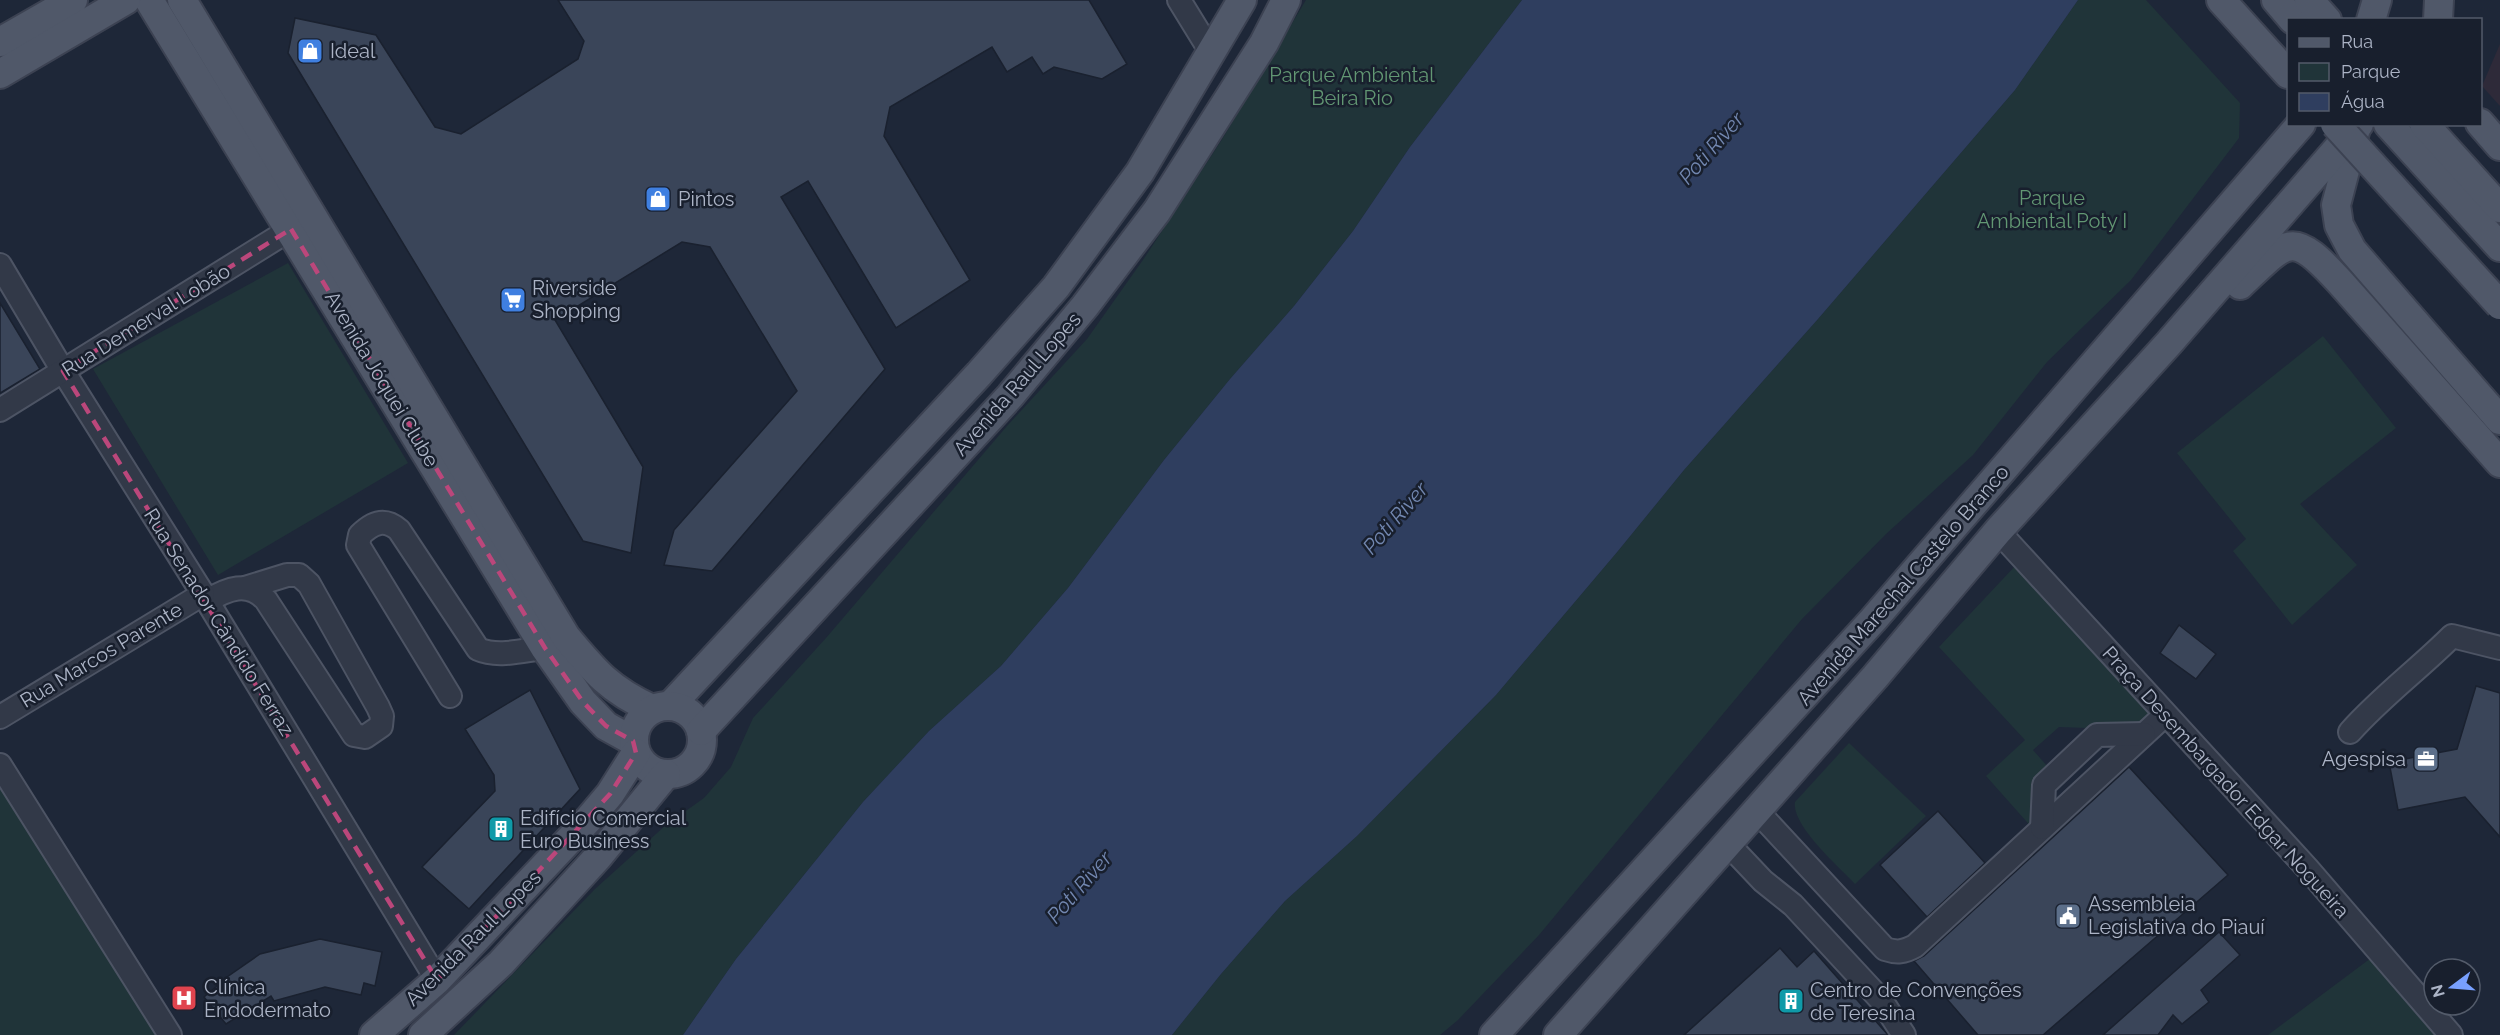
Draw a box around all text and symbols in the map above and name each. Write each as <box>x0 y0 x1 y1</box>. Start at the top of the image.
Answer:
legend <box>2287 18 2482 126</box>
text: Rua <box>2341 31 2373 52</box>
shop icon: Ideal <box>295 36 325 66</box>
place label: Ideal <box>330 39 376 63</box>
text: Parque <box>2341 61 2401 82</box>
park label: Parque Ambiental Beira Rio <box>1269 63 1435 110</box>
text: Água <box>2341 90 2385 112</box>
water label: Poti River <box>1673 106 1749 189</box>
shop icon: Pintos <box>643 184 673 214</box>
park label: Parque Ambiental Poty I <box>1977 186 2127 233</box>
place label: Pintos <box>678 187 734 211</box>
street label: Rua Demerval Lobão <box>58 258 235 381</box>
place label: Riverside Shopping <box>532 276 621 323</box>
supermarket icon: Riverside Shopping <box>498 285 528 315</box>
street label: Avenida Jóquei Clube <box>320 287 444 471</box>
street label: Avenida Raul Lopes <box>948 307 1086 461</box>
street label: Avenida Marechal Castelo Branco <box>1792 460 2014 710</box>
water label: Poti River <box>1357 476 1433 559</box>
street label: Rua Senador Cândido Ferraz <box>139 504 299 740</box>
street label: Rua Marcos Parente <box>16 597 187 713</box>
street label: Praça Desembargador Edgar Nogueira <box>2098 641 2354 923</box>
office icon: Agespisa <box>2411 744 2441 774</box>
place label: Agespisa <box>2322 747 2406 771</box>
place label: Edifício Comercial Euro Business <box>520 806 687 853</box>
building icon: Edifício Comercial Euro Business <box>486 814 516 844</box>
water label: Poti River <box>1041 845 1117 928</box>
street label: Avenida Raul Lopes <box>400 865 546 1011</box>
place label: Assembleia Legislativa do Piauí <box>2088 892 2265 939</box>
public building icon: Assembleia Legislativa do Piauí <box>2053 901 2083 931</box>
north arrow <box>2422 957 2482 1017</box>
place label: Clínica Endodermato <box>204 975 331 1022</box>
place label: Centro de Convenções de Teresina <box>1810 978 2022 1025</box>
hospital icon: Clínica Endodermato <box>169 983 199 1013</box>
text: N <box>2427 983 2449 999</box>
building icon: Centro de Convenções de Teresina <box>1776 986 1806 1016</box>

